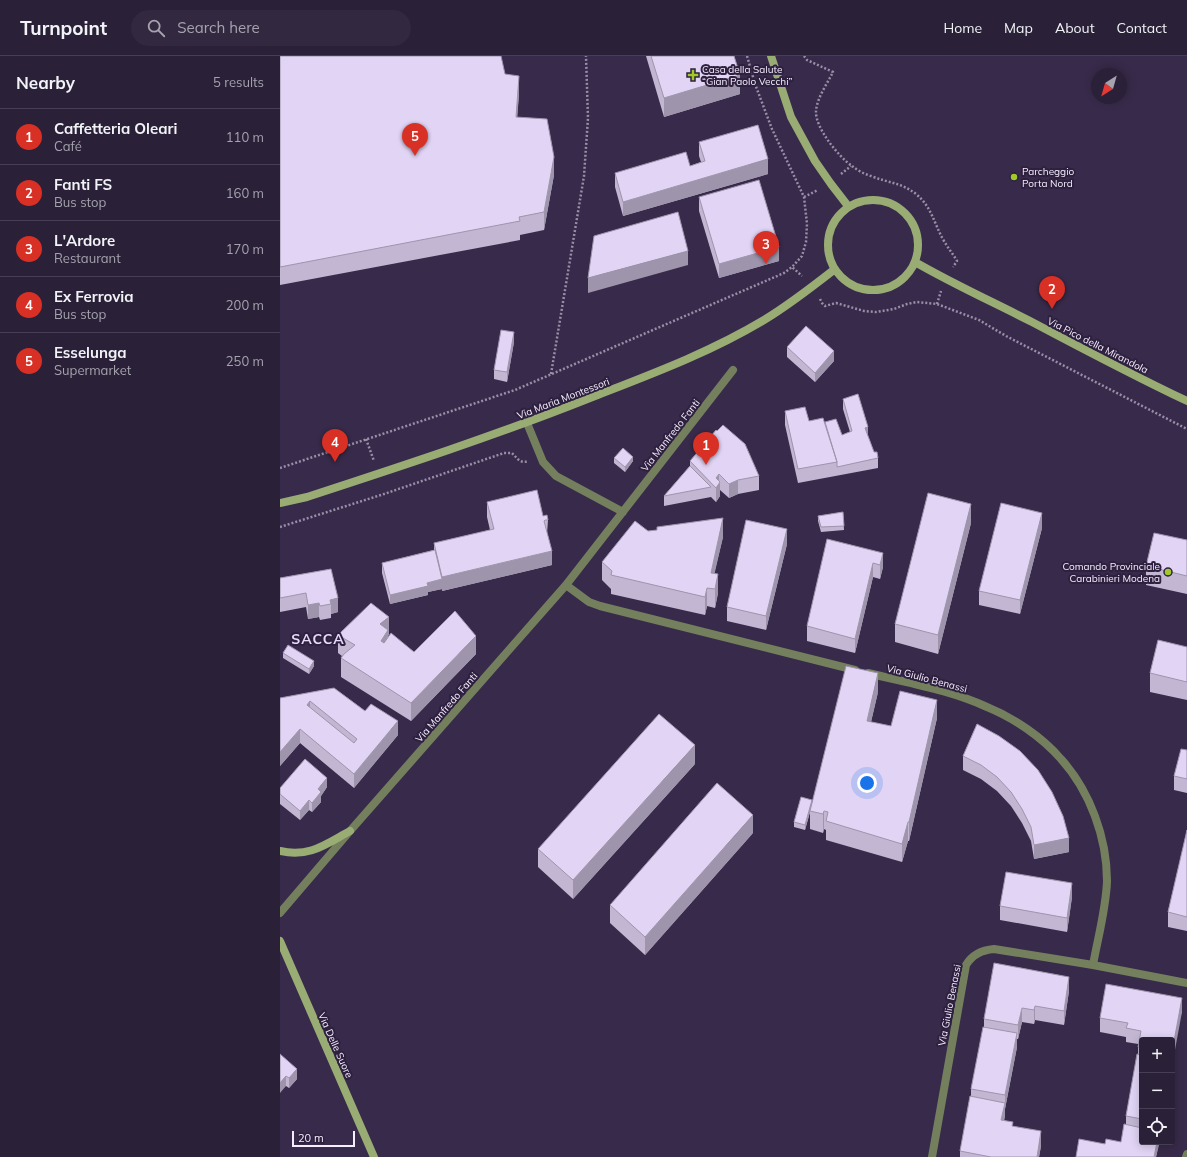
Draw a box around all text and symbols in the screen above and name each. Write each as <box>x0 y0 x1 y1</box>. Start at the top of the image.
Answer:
search box <box>131 10 411 46</box>
text: Turnpoint <box>20 16 107 40</box>
icon: search <box>145 17 167 39</box>
text: Search here <box>177 18 260 37</box>
text: Home <box>943 19 982 37</box>
text: Map <box>1004 19 1033 37</box>
text: About <box>1055 19 1095 37</box>
text: Contact <box>1117 19 1167 37</box>
place label: Casa della Salute “Gian Paolo Vecchi” <box>702 63 793 88</box>
north arrow <box>1091 68 1127 104</box>
marker: Casa della Salute “Gian Paolo Vecchi” <box>687 69 699 81</box>
text: Nearby <box>16 72 75 93</box>
text: 5 results <box>213 74 264 90</box>
text: Caffetteria Oleari <box>54 119 177 138</box>
pin: 5 <box>402 123 428 156</box>
text: 1 <box>25 129 33 145</box>
text: 110 m <box>226 129 264 145</box>
text: Café <box>54 138 82 154</box>
place label: Parcheggio Porta Nord <box>1022 165 1075 190</box>
marker: Parcheggio Porta Nord <box>1009 172 1019 182</box>
text: Fanti FS <box>54 175 112 194</box>
text: 2 <box>25 185 33 201</box>
text: 160 m <box>226 185 264 201</box>
text: Bus stop <box>54 194 106 210</box>
text: L'Ardore <box>54 231 115 250</box>
pin: 3 <box>753 231 779 264</box>
text: 3 <box>25 241 33 257</box>
text: 170 m <box>226 241 264 257</box>
text: Restaurant <box>54 250 121 266</box>
pin: 2 <box>1039 276 1065 309</box>
text: Ex Ferrovia <box>54 287 134 306</box>
text: 4 <box>25 297 33 313</box>
text: 200 m <box>226 297 264 313</box>
text: Bus stop <box>54 306 106 322</box>
street label: Via Pico della Mirandola <box>1045 314 1150 377</box>
text: Esselunga <box>54 343 127 362</box>
text: 5 <box>25 353 33 369</box>
text: 250 m <box>226 353 264 369</box>
text: Supermarket <box>54 362 131 378</box>
street label: Via Maria Montessori <box>515 375 611 422</box>
street label: Via Manfredo Fanti <box>638 397 703 474</box>
pin: 4 <box>322 429 348 462</box>
pin: 1 <box>693 432 719 465</box>
place label: Comando Provinciale Carabinieri Modena <box>1063 560 1160 585</box>
marker: Comando Provinciale Carabinieri Modena <box>1163 567 1173 577</box>
district label: SACCA <box>291 630 345 648</box>
street label: Via Giulio Benassi <box>885 661 969 695</box>
street label: Via Manfredo Fanti <box>413 670 480 745</box>
your location <box>857 773 877 793</box>
street label: Via Giulio Benassi <box>935 963 964 1047</box>
street label: Via Delle Suore <box>315 1010 356 1080</box>
map controls <box>1139 1037 1175 1145</box>
button: + <box>1139 1037 1175 1073</box>
button: − <box>1139 1073 1175 1109</box>
button: locate <box>1139 1109 1175 1145</box>
scale bar <box>292 1129 355 1148</box>
text: 20 m <box>298 1131 324 1145</box>

